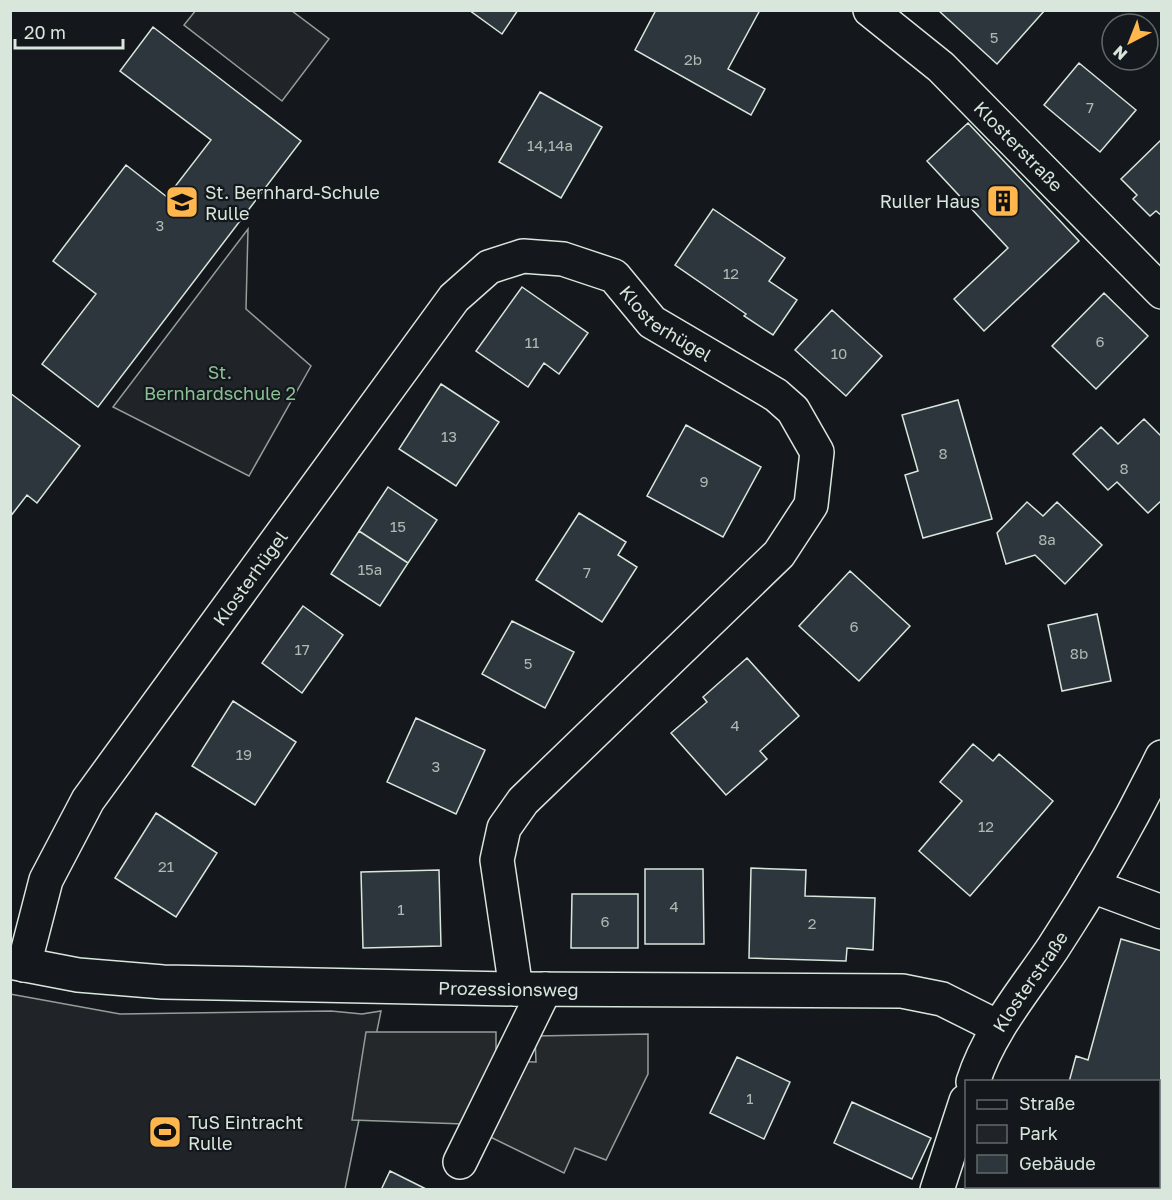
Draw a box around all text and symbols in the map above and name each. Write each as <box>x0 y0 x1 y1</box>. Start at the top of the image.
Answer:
scale bar <box>15 12 123 50</box>
north arrow <box>1100 12 1160 72</box>
text: 20 m <box>24 21 66 43</box>
house number: 5 <box>990 28 998 46</box>
text: N <box>1109 42 1131 65</box>
house number: 2b <box>684 50 702 68</box>
street label: Klosterstraße <box>970 97 1068 196</box>
house number: 7 <box>1086 98 1094 116</box>
house number: 14,14a <box>527 136 573 154</box>
place label: St. Bernhard-Schule Rulle <box>205 181 380 224</box>
building icon: Ruller Haus <box>985 183 1021 219</box>
school or university icon: St. Bernhard-Schule Rulle <box>164 184 200 220</box>
place label: Ruller Haus <box>880 190 980 212</box>
house number: 3 <box>156 216 164 234</box>
house number: 12 <box>723 264 739 282</box>
street label: Klosterhügel <box>615 281 716 366</box>
house number: 6 <box>1095 332 1105 350</box>
house number: 11 <box>525 333 539 351</box>
house number: 10 <box>831 344 847 362</box>
park label: St. Bernhardschule 2 <box>144 361 296 404</box>
house number: 13 <box>441 427 457 445</box>
house number: 8 <box>938 444 948 462</box>
house number: 8 <box>1119 459 1129 477</box>
house number: 9 <box>699 472 709 490</box>
house number: 15 <box>390 517 406 535</box>
street label: Klosterhügel <box>208 526 292 630</box>
house number: 8a <box>1038 530 1056 548</box>
house number: 15a <box>358 560 382 578</box>
house number: 7 <box>583 563 591 581</box>
house number: 6 <box>849 617 859 635</box>
house number: 17 <box>294 640 310 658</box>
house number: 8b <box>1070 644 1088 662</box>
house number: 5 <box>524 654 532 672</box>
house number: 4 <box>730 716 740 734</box>
house number: 19 <box>236 745 252 763</box>
house number: 3 <box>432 757 440 775</box>
house number: 12 <box>978 817 994 835</box>
house number: 21 <box>158 857 174 875</box>
house number: 4 <box>669 897 679 915</box>
house number: 1 <box>397 900 405 918</box>
house number: 6 <box>600 912 610 930</box>
house number: 2 <box>808 914 816 932</box>
street label: Klosterstraße <box>988 927 1072 1036</box>
street label: Prozessionsweg <box>438 976 579 1000</box>
legend <box>965 1080 1160 1188</box>
house number: 1 <box>746 1089 754 1107</box>
text: Straße <box>1019 1092 1075 1114</box>
place label: TuS Eintracht Rulle <box>188 1111 303 1154</box>
sports icon: TuS Eintracht Rulle <box>147 1114 183 1150</box>
text: Park <box>1019 1122 1058 1144</box>
text: Gebäude <box>1019 1152 1096 1174</box>

